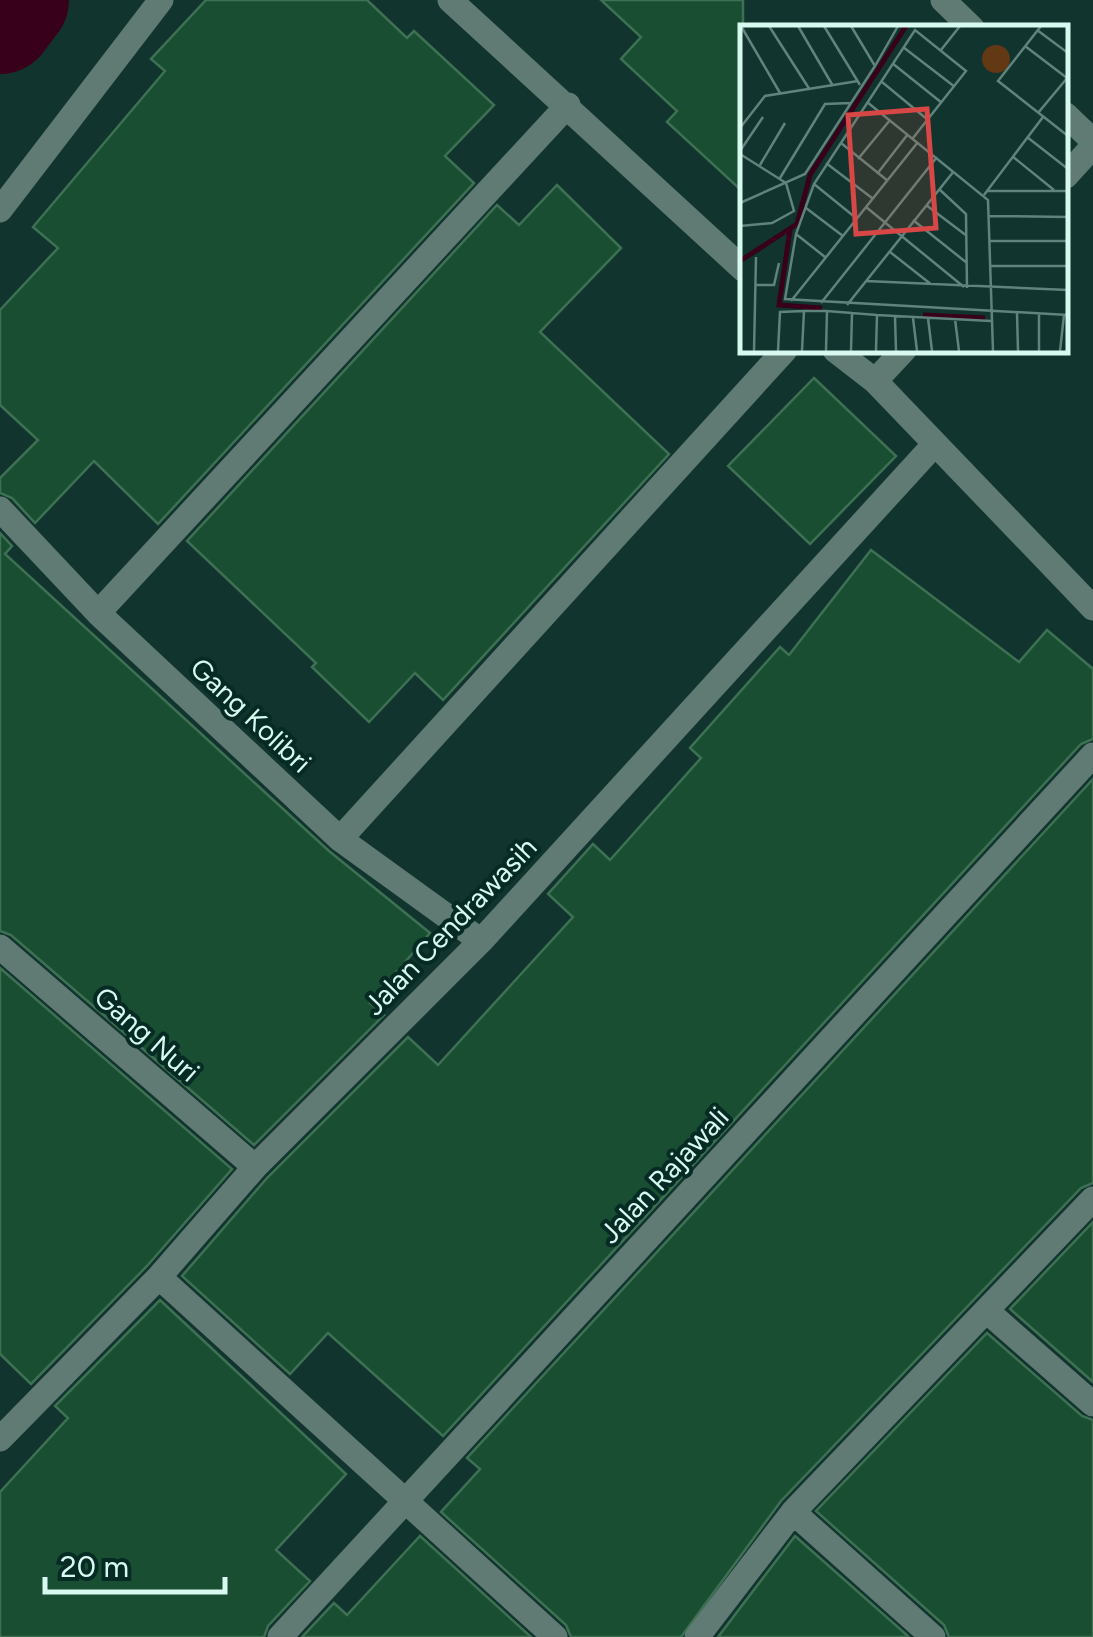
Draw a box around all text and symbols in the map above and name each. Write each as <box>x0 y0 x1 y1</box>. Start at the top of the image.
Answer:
inset map <box>740 25 1068 352</box>
street label: Gang Kolibri <box>184 651 318 779</box>
street label: Jalan Cendrawasih <box>357 830 543 1022</box>
street label: Gang Nuri <box>88 979 206 1089</box>
street label: Jalan Rajawali <box>592 1100 736 1250</box>
scale bar <box>45 1532 225 1594</box>
text: 20 m <box>60 1548 129 1585</box>

